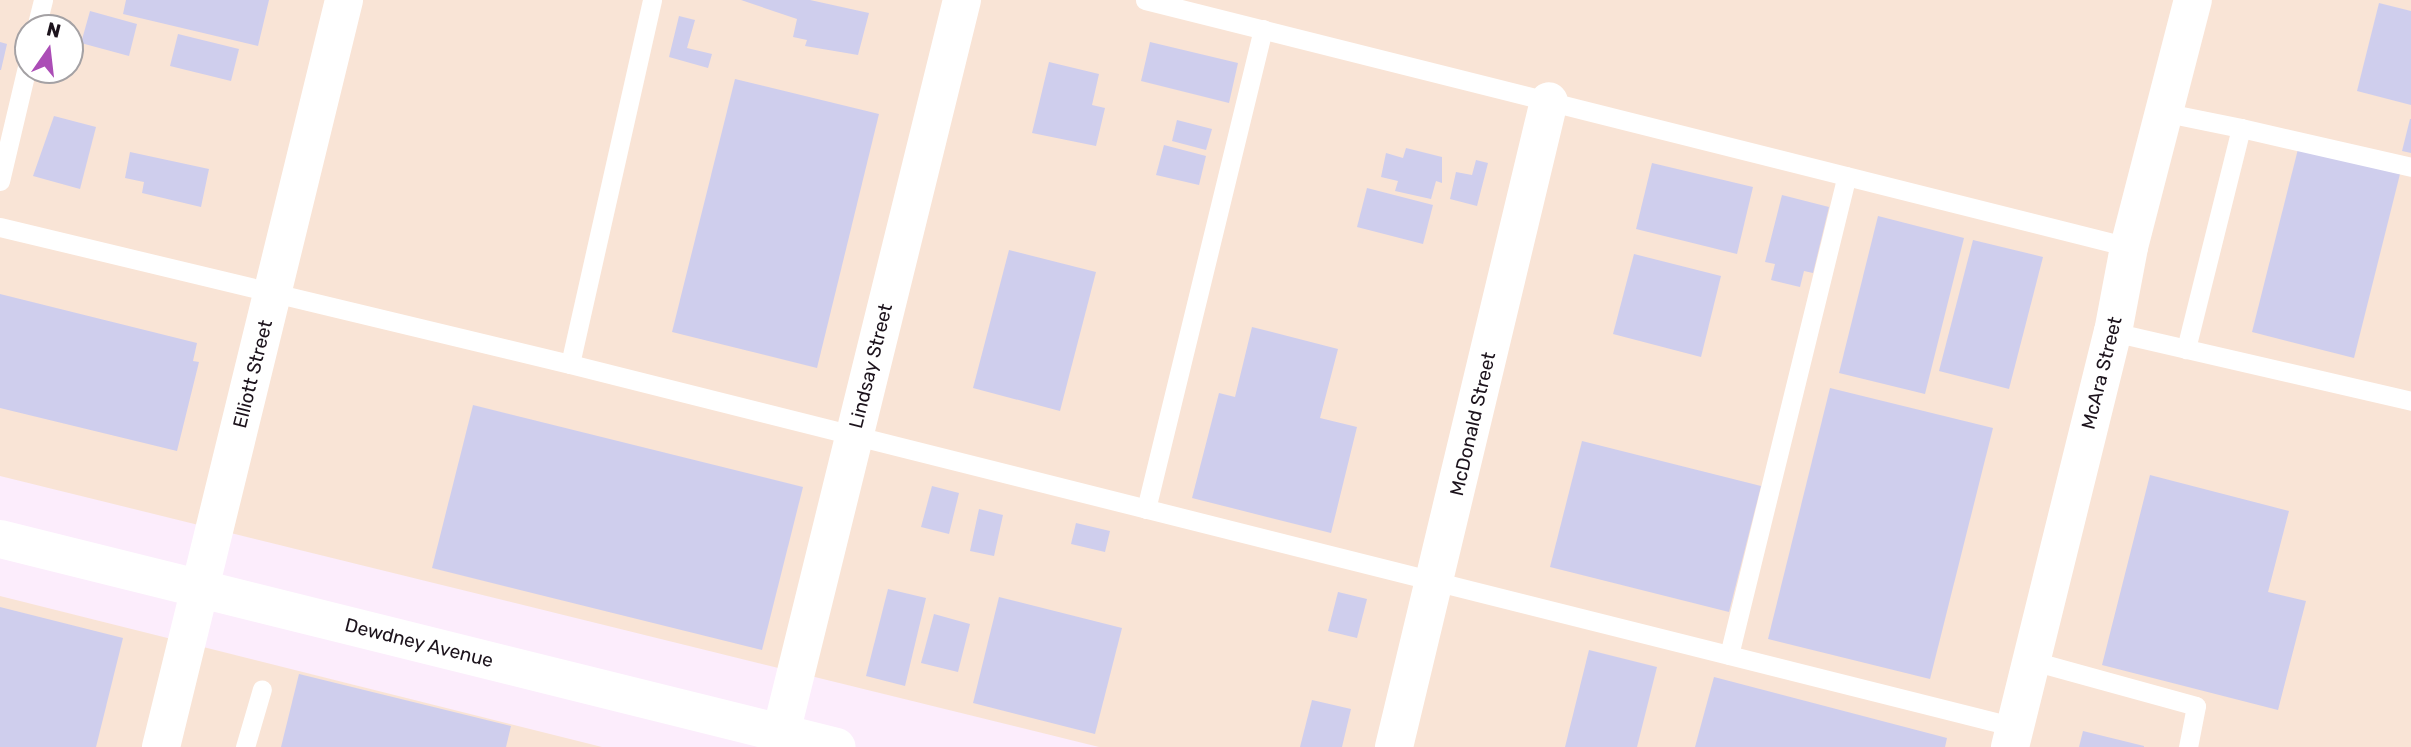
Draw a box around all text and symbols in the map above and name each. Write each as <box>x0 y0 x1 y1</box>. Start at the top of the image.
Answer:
north arrow <box>14 14 84 84</box>
text: N <box>44 17 63 43</box>
street label: Lindsay Street <box>844 301 898 431</box>
street label: McAra Street <box>2077 314 2127 432</box>
street label: Elliott Street <box>229 318 277 430</box>
street label: McDonald Street <box>1445 350 1501 498</box>
street label: Dewdney Avenue <box>342 613 496 673</box>

